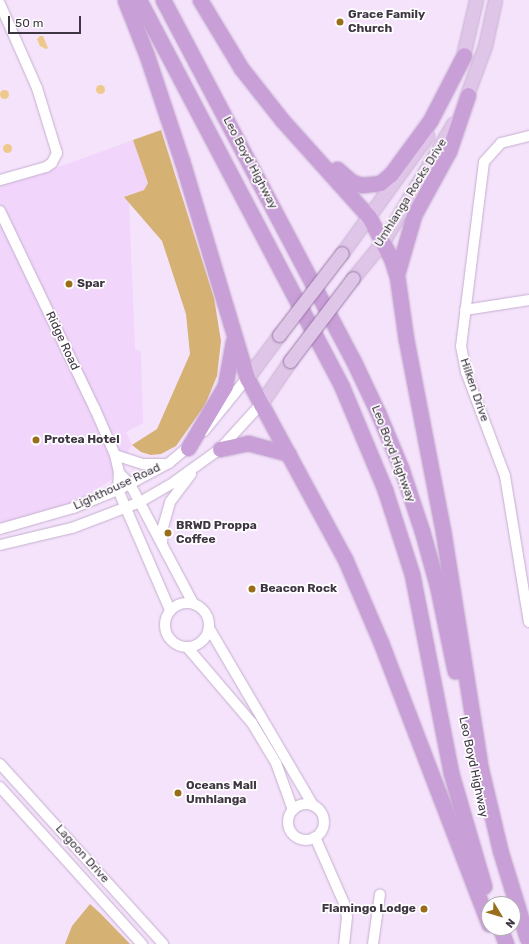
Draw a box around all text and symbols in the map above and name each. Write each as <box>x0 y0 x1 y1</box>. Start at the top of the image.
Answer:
scale bar <box>10 8 83 34</box>
place label: Grace Family Church <box>348 8 425 36</box>
text: 50 m <box>15 16 43 30</box>
marker: Grace Family Church <box>335 17 345 27</box>
street label: Leo Boyd Highway <box>220 114 280 212</box>
street label: Umhlanga Rocks Drive <box>372 136 450 250</box>
place label: Spar <box>77 277 105 291</box>
marker: Spar <box>64 279 74 289</box>
street label: Ridge Road <box>42 309 82 373</box>
street label: Hilken Drive <box>456 356 492 424</box>
street label: Leo Boyd Highway <box>368 403 418 505</box>
place label: Protea Hotel <box>44 433 120 447</box>
marker: Protea Hotel <box>31 435 41 445</box>
street label: Lighthouse Road <box>71 461 163 513</box>
place label: BRWD Proppa Coffee <box>176 519 257 547</box>
marker: BRWD Proppa Coffee <box>163 528 173 538</box>
place label: Beacon Rock <box>260 582 337 596</box>
marker: Beacon Rock <box>247 584 257 594</box>
street label: Leo Boyd Highway <box>455 715 491 819</box>
place label: Oceans Mall Umhlanga <box>186 779 257 807</box>
marker: Oceans Mall Umhlanga <box>173 788 183 798</box>
street label: Lagoon Drive <box>52 822 112 886</box>
north arrow <box>481 896 521 936</box>
place label: Flamingo Lodge <box>322 902 416 916</box>
marker: Flamingo Lodge <box>419 904 429 914</box>
text: N <box>503 916 518 930</box>

